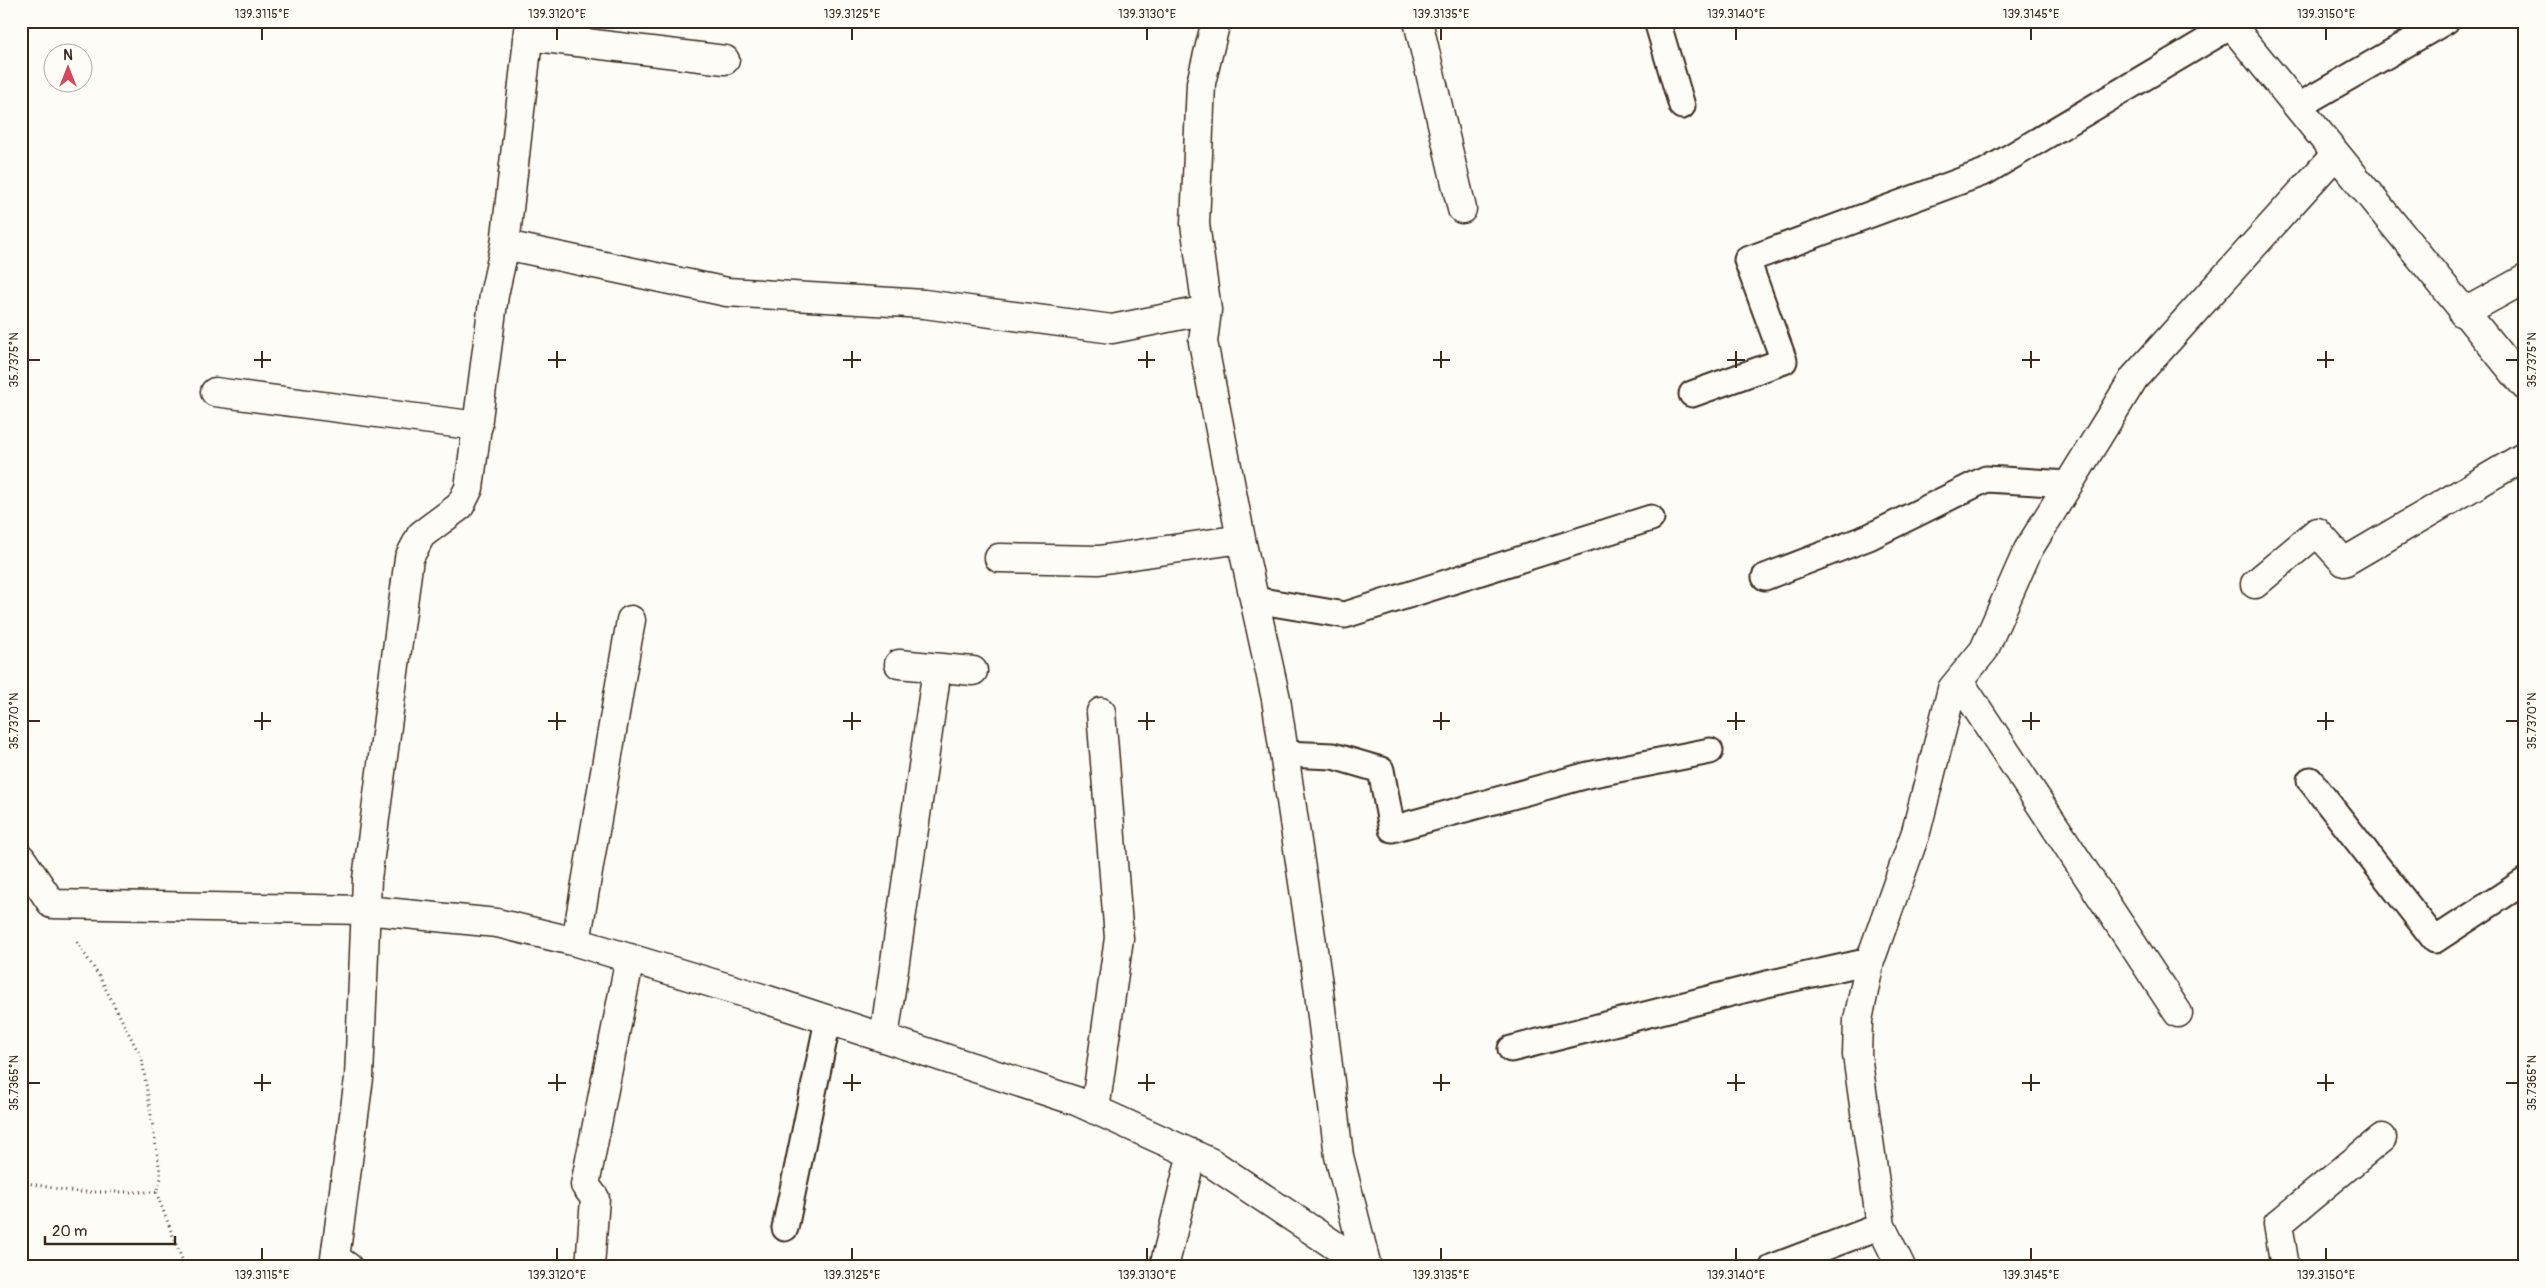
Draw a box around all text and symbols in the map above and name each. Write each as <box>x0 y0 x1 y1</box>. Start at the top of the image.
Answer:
text: 139.3115°E <box>235 7 289 22</box>
text: 139.3120°E <box>528 7 586 22</box>
text: 139.3125°E <box>824 7 880 22</box>
text: 139.3130°E <box>1118 7 1176 22</box>
text: 139.3135°E <box>1413 7 1469 22</box>
text: 139.3140°E <box>1707 7 1765 22</box>
text: 139.3145°E <box>2003 7 2059 22</box>
text: 139.3150°E <box>2297 7 2355 22</box>
north arrow <box>42 42 92 92</box>
text: N <box>63 47 73 64</box>
text: 35.7375°N <box>7 332 22 388</box>
text: 35.7375°N <box>2525 332 2540 388</box>
text: 35.7370°N <box>7 693 22 749</box>
text: 35.7370°N <box>2525 693 2540 749</box>
text: 35.7365°N <box>7 1055 22 1111</box>
text: 35.7365°N <box>2525 1055 2540 1111</box>
scale bar <box>45 1213 175 1245</box>
text: 20 m <box>52 1222 87 1241</box>
text: 139.3115°E <box>235 1268 289 1283</box>
text: 139.3120°E <box>528 1268 586 1283</box>
text: 139.3125°E <box>824 1268 880 1283</box>
text: 139.3130°E <box>1118 1268 1176 1283</box>
text: 139.3135°E <box>1413 1268 1469 1283</box>
text: 139.3140°E <box>1707 1268 1765 1283</box>
text: 139.3145°E <box>2003 1268 2059 1283</box>
text: 139.3150°E <box>2297 1268 2355 1283</box>

